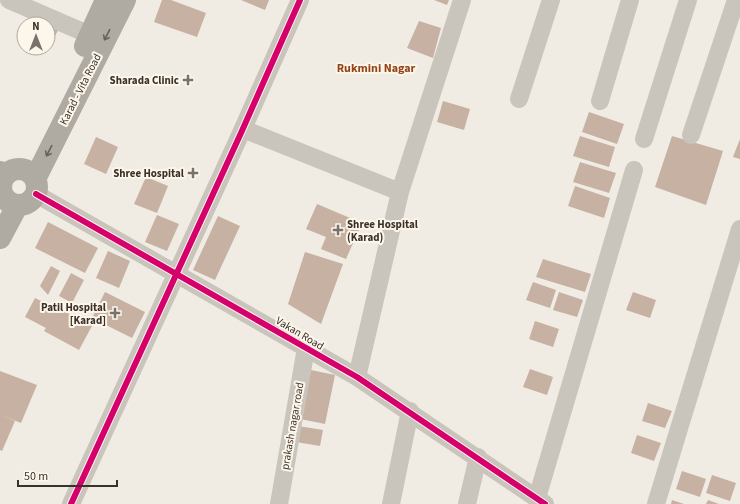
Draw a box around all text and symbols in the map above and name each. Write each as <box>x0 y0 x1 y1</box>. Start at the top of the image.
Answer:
north arrow <box>16 16 56 56</box>
text: N <box>32 19 40 34</box>
one-way arrow <box>103 29 110 41</box>
street label: Karad - Vita Road <box>56 51 105 127</box>
district label: Rukmini Nagar <box>337 60 415 77</box>
place label: Sharada Clinic <box>110 73 179 88</box>
marker: Sharada Clinic <box>182 74 194 86</box>
one-way arrow <box>44 145 52 157</box>
place label: Shree Hospital <box>113 166 185 181</box>
marker: Shree Hospital <box>187 167 199 179</box>
place label: Shree Hospital (Karad) <box>347 217 419 245</box>
marker: Shree Hospital (Karad) <box>332 224 344 236</box>
place label: Patil Hospital [Karad] <box>41 300 107 328</box>
marker: Patil Hospital [Karad] <box>109 307 121 319</box>
street label: Vakan Road <box>273 313 327 354</box>
street label: prakash nagar road <box>277 381 308 471</box>
scale bar <box>18 462 117 488</box>
text: 50 m <box>24 468 48 485</box>

